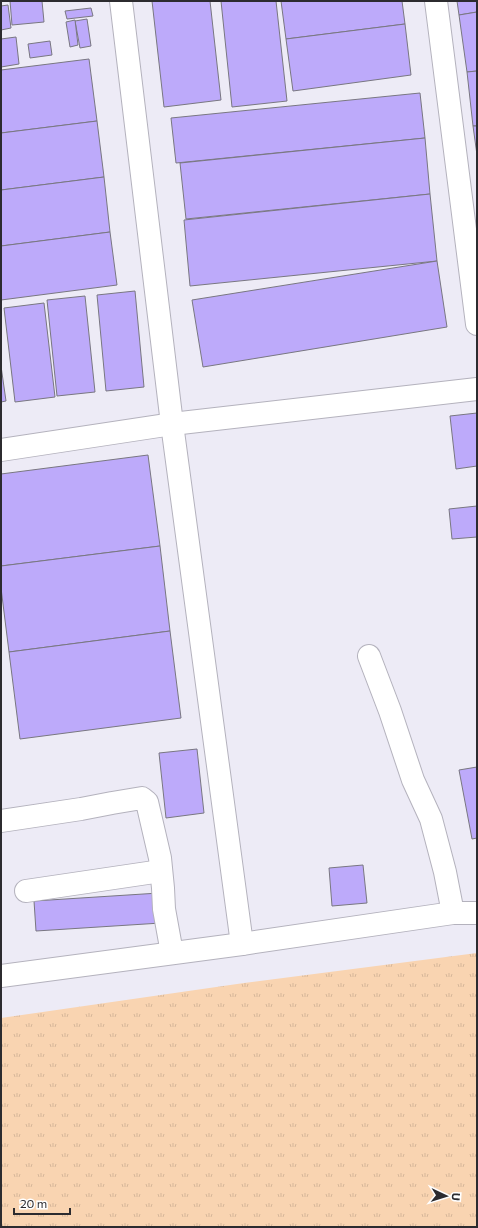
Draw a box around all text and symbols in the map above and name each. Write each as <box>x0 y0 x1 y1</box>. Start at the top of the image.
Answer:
north arrow <box>426 1176 466 1216</box>
scale bar <box>14 1190 70 1216</box>
text: U <box>450 1192 463 1201</box>
text: 20 m <box>20 1196 47 1210</box>

